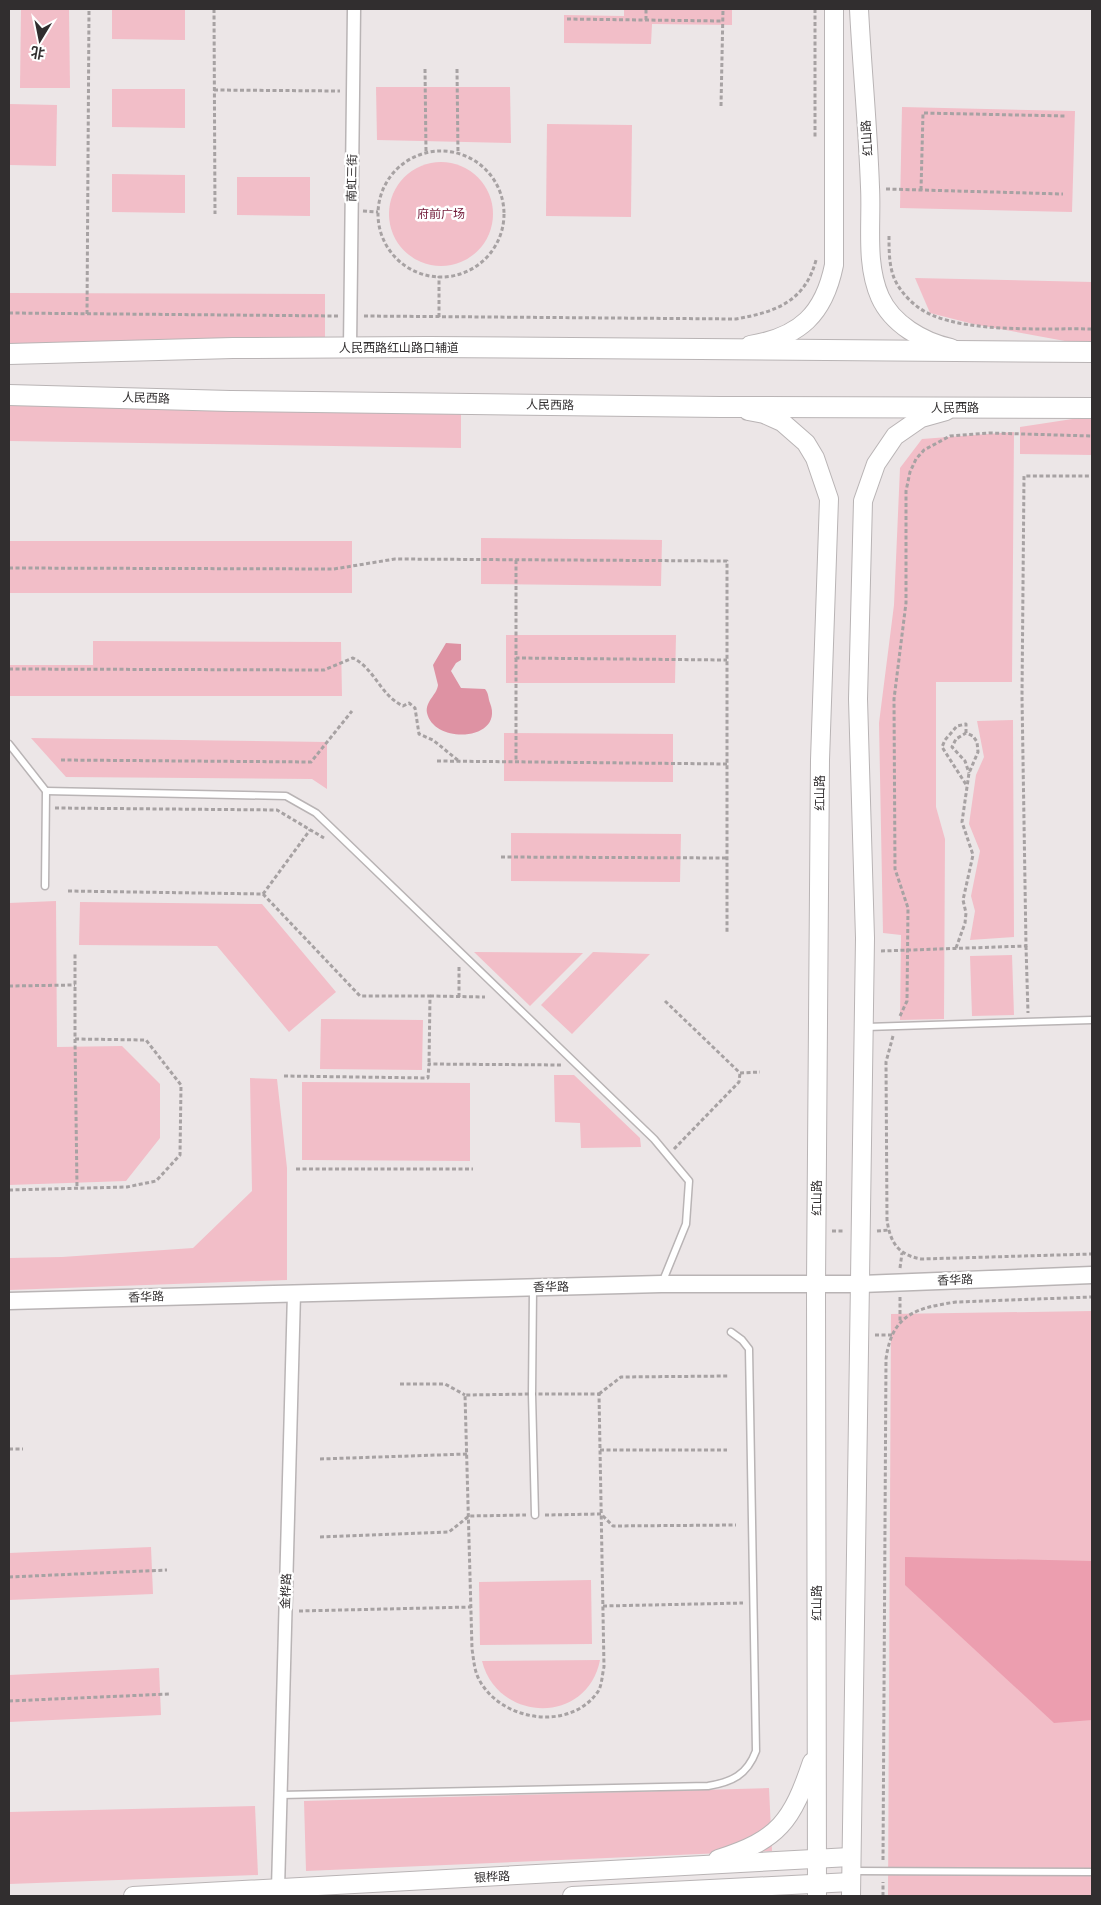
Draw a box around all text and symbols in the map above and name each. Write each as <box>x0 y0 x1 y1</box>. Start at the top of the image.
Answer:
north arrow <box>15 15 65 65</box>
text: 北 <box>29 43 46 62</box>
street label: 红山路 <box>859 120 875 156</box>
street label: 南虹三街 <box>345 154 359 202</box>
park label: 府前广场 <box>417 207 465 221</box>
street label: 人民西路红山路口辅道 <box>339 341 459 355</box>
street label: 人民西路 <box>122 390 170 406</box>
street label: 人民西路 <box>526 398 574 412</box>
street label: 人民西路 <box>931 401 979 415</box>
street label: 红山路 <box>813 775 827 811</box>
street label: 红山路 <box>810 1180 824 1216</box>
street label: 香华路 <box>937 1272 973 1288</box>
street label: 香华路 <box>533 1280 569 1294</box>
street label: 香华路 <box>128 1289 164 1305</box>
street label: 金桦路 <box>278 1573 294 1609</box>
street label: 红山路 <box>810 1585 824 1621</box>
street label: 银桦路 <box>474 1869 510 1885</box>

